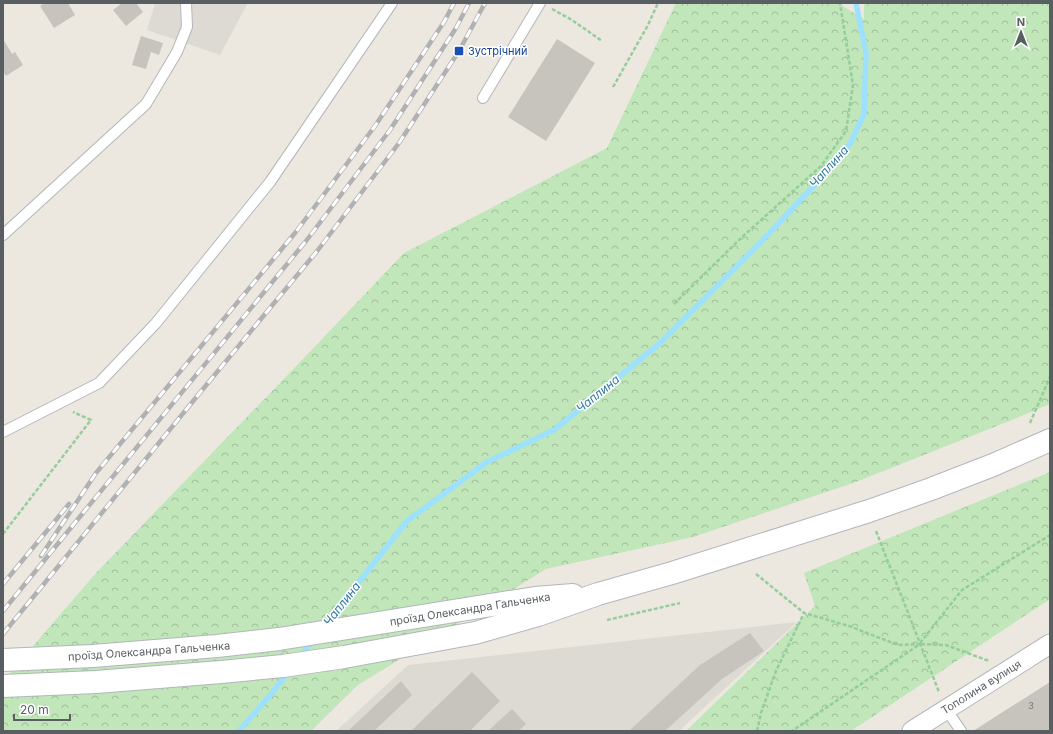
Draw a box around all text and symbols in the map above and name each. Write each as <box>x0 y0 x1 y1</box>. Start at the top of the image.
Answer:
north arrow <box>1001 12 1041 52</box>
text: N <box>1017 15 1025 29</box>
place label: Зустрічний <box>468 44 528 58</box>
marker: Зустрічний <box>453 45 465 57</box>
water label: Чаплина <box>806 143 851 191</box>
water label: Чаплина <box>573 372 622 416</box>
water label: Чаплина <box>320 579 363 629</box>
street label: проїзд Олександра Гальченка <box>389 589 551 629</box>
street label: проїзд Олександра Гальченка <box>67 638 231 664</box>
street label: Тополина вулиця <box>938 657 1024 717</box>
scale bar <box>14 696 70 722</box>
house number: 3 <box>1028 700 1034 711</box>
text: 20 m <box>20 702 49 717</box>

